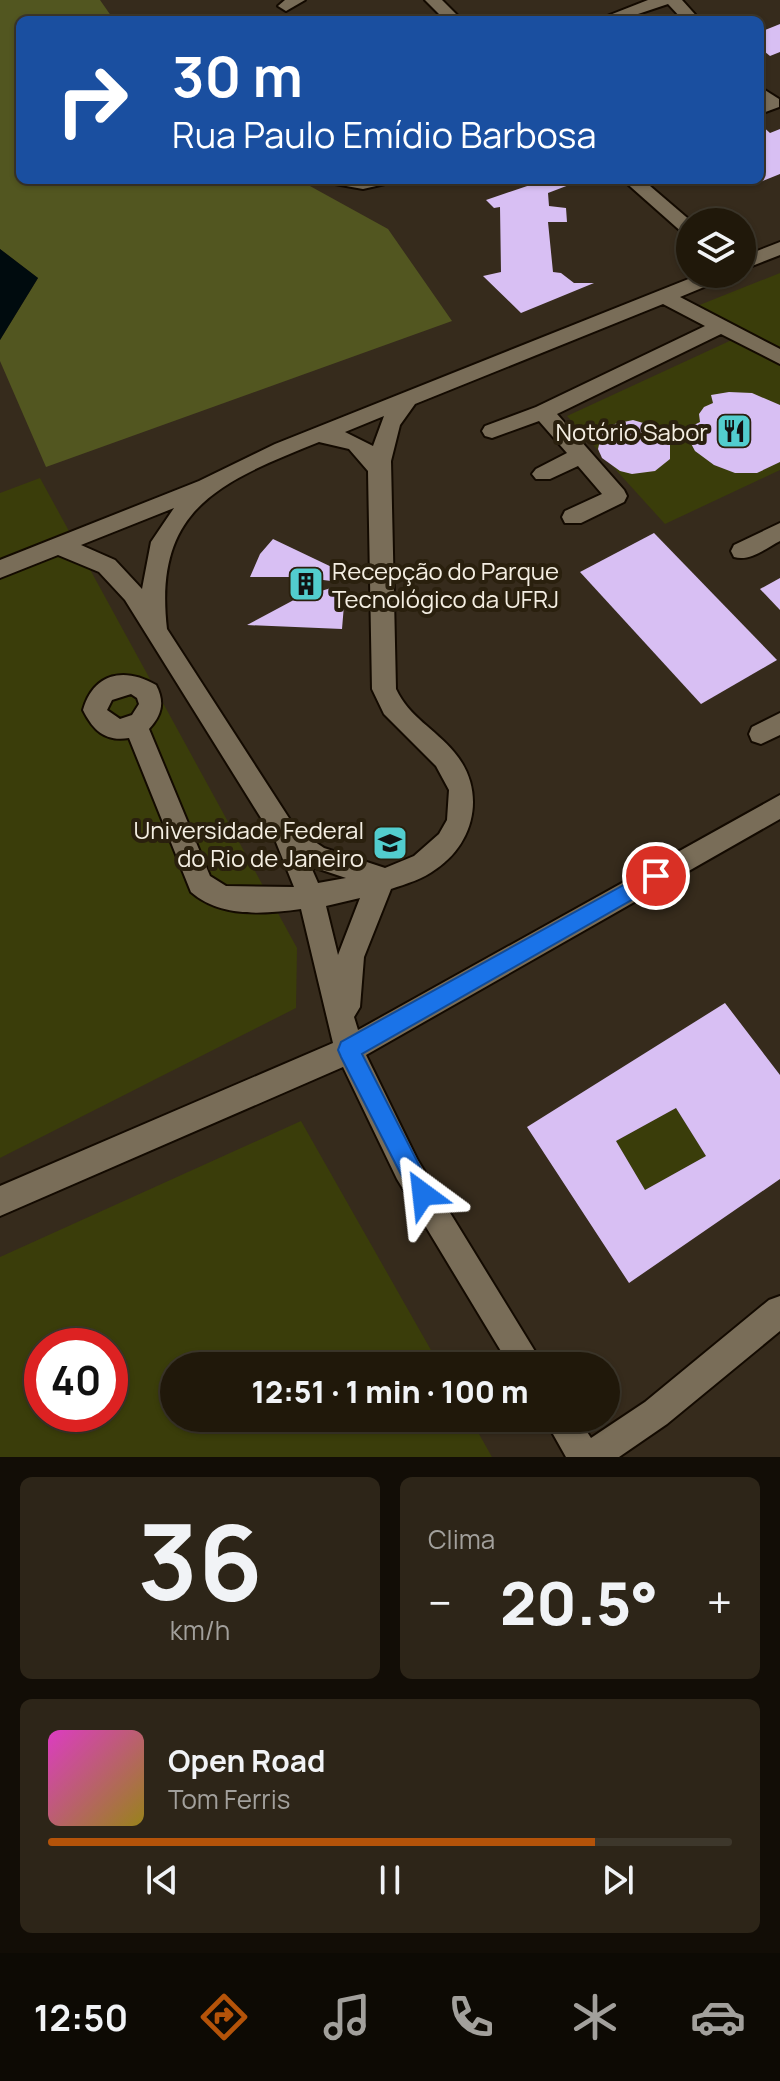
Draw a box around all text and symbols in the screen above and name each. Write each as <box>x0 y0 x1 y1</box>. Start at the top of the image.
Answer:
text: 30 m <box>172 37 303 114</box>
icon: right <box>40 48 144 152</box>
text: Rua Paulo Emídio Barbosa <box>172 110 597 159</box>
map controls <box>676 208 756 288</box>
button: layers <box>676 208 756 288</box>
restaurant icon: Notório Sabor <box>715 412 753 450</box>
place label: Notório Sabor <box>556 415 708 448</box>
place label: Recepção do Parque Tecnológico da UFRJ <box>332 554 559 615</box>
building icon: Recepção do Parque Tecnológico da UFRJ <box>287 565 325 603</box>
place label: Universidade Federal do Rio de Janeiro <box>133 813 364 874</box>
school or university icon: Universidade Federal do Rio de Janeiro <box>371 824 409 862</box>
pin <box>622 842 690 910</box>
icon: arrive <box>634 854 678 898</box>
position arrow <box>381 1152 465 1236</box>
speed limit sign: 40 <box>24 1328 128 1432</box>
text: 12:51 · 1 min · 100 m <box>251 1371 529 1412</box>
text: 36 <box>137 1489 263 1631</box>
text: Clima <box>428 1521 495 1557</box>
text: 20.5° <box>500 1561 658 1643</box>
text: − <box>428 1572 452 1632</box>
text: + <box>707 1572 732 1632</box>
text: km/h <box>170 1612 230 1648</box>
text: Open Road <box>168 1740 325 1781</box>
text: Tom Ferris <box>168 1781 290 1817</box>
icon: previous <box>140 1858 184 1902</box>
icon: pause <box>368 1858 412 1902</box>
icon: next <box>596 1858 640 1902</box>
icon: directions <box>196 1989 252 2045</box>
icon: music <box>319 1989 375 2045</box>
icon: phone <box>443 1989 499 2045</box>
icon: climate <box>567 1989 623 2045</box>
icon: car <box>690 1989 746 2045</box>
text: 12:50 <box>34 1993 128 2042</box>

